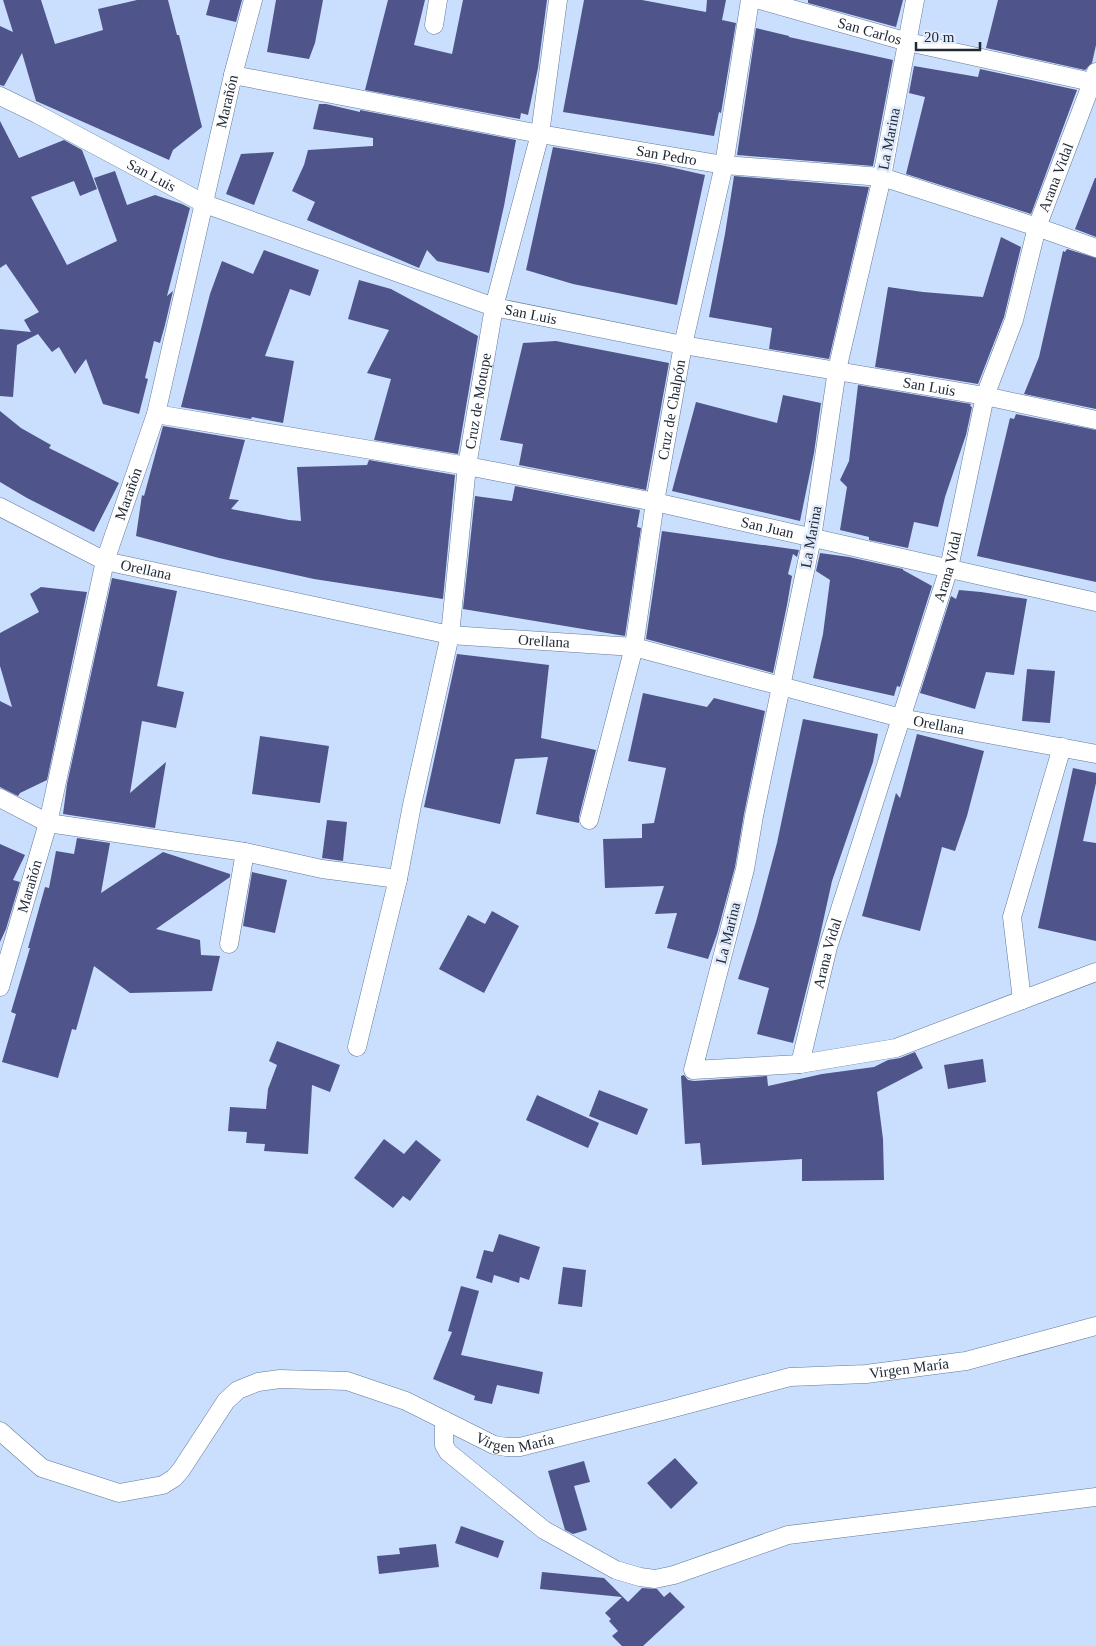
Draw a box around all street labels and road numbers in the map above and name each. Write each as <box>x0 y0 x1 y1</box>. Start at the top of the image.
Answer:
street label: San Carlos <box>836 14 903 48</box>
street label: Marañón <box>213 73 241 130</box>
street label: La Marina <box>875 106 903 171</box>
street label: Arana Vidal <box>1035 141 1076 214</box>
street label: San Pedro <box>635 142 698 168</box>
street label: San Luis <box>124 156 179 195</box>
street label: San Luis <box>503 301 558 327</box>
street label: Cruz de Motupe <box>462 351 494 450</box>
street label: Cruz de Chalpón <box>655 358 688 461</box>
street label: San Luis <box>902 374 957 399</box>
street label: Marañón <box>112 465 145 522</box>
street label: La Marina <box>798 504 824 569</box>
street label: San Juan <box>739 514 796 541</box>
street label: Arana Vidal <box>931 530 964 604</box>
street label: Orellana <box>119 557 173 583</box>
street label: Orellana <box>518 631 571 651</box>
street label: Orellana <box>912 712 966 738</box>
street label: Marañón <box>14 857 45 914</box>
street label: La Marina <box>713 900 743 965</box>
street label: Arana Vidal <box>810 916 845 990</box>
street label: Virgen María <box>868 1355 950 1382</box>
street label: Virgen María <box>473 1429 556 1455</box>

